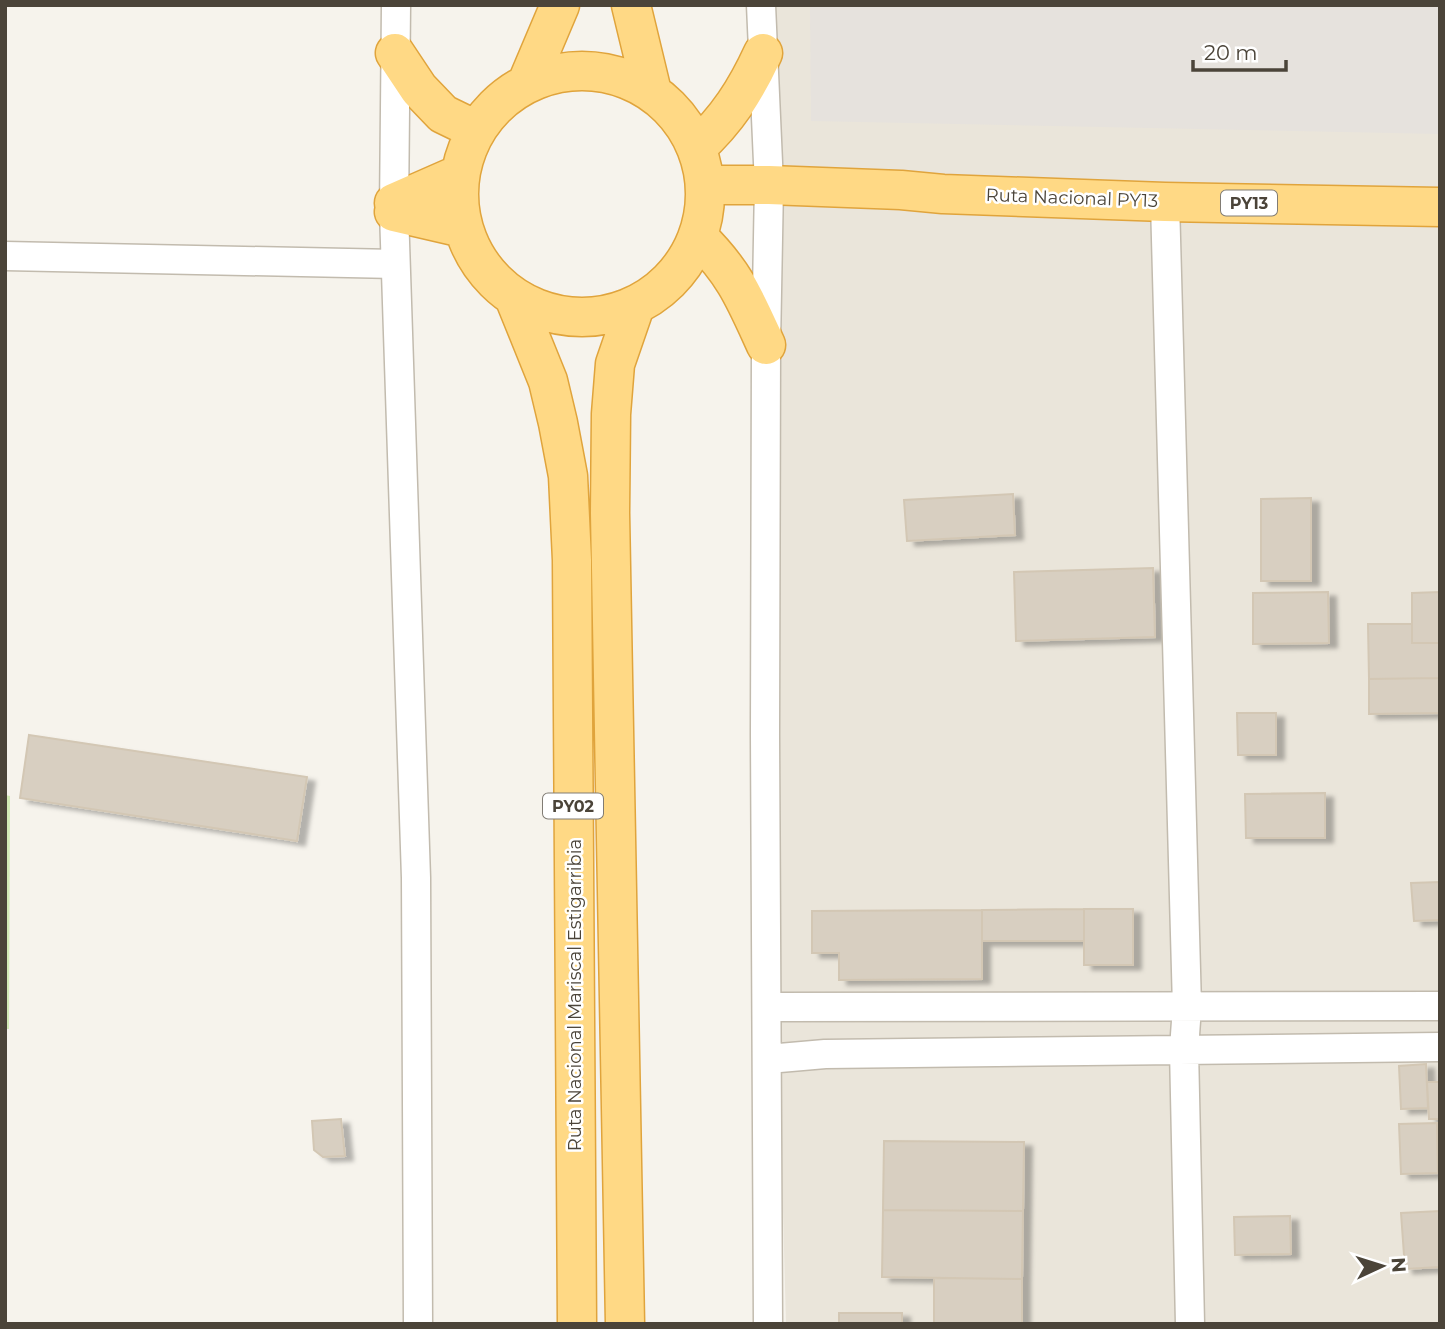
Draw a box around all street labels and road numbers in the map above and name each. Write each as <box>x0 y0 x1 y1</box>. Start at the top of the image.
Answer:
street label: Ruta Nacional PY13 <box>985 184 1159 212</box>
road number: PY13 <box>1221 190 1277 216</box>
road number: PY02 <box>543 793 603 818</box>
street label: Ruta Nacional Mariscal Estigarribia <box>564 839 586 1151</box>

